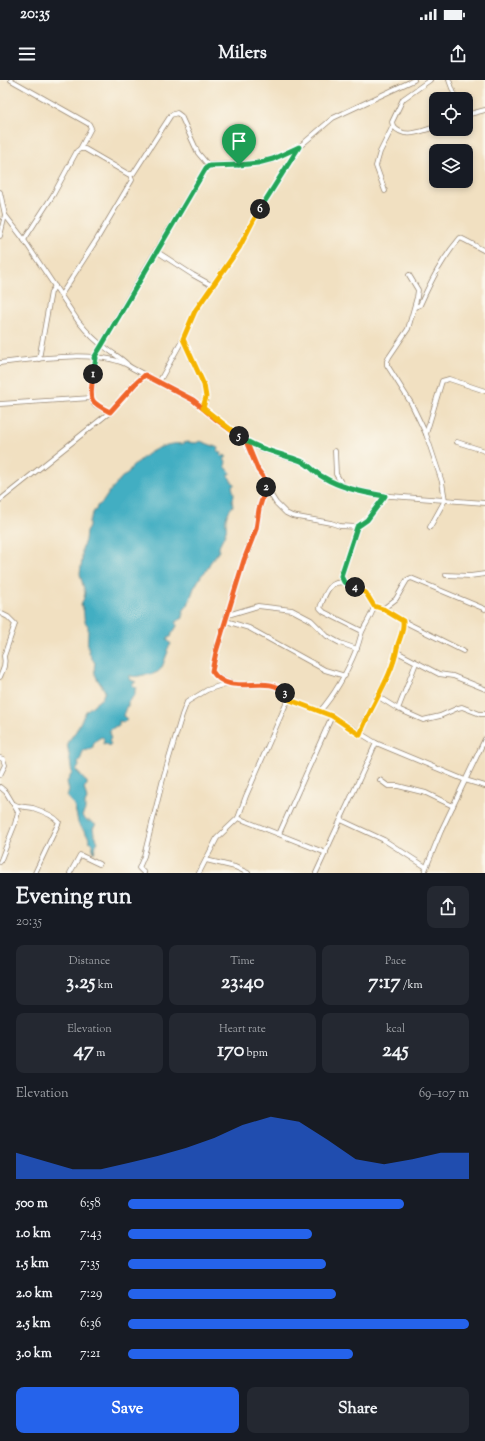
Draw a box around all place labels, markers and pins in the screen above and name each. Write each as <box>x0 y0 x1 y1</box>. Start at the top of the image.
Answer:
pin <box>222 124 256 165</box>
pin: 6 <box>250 199 270 219</box>
pin: 1 <box>83 364 103 384</box>
pin: 5 <box>229 426 249 446</box>
pin: 2 <box>256 477 276 497</box>
pin: 4 <box>345 577 365 597</box>
pin: 3 <box>275 683 295 703</box>

